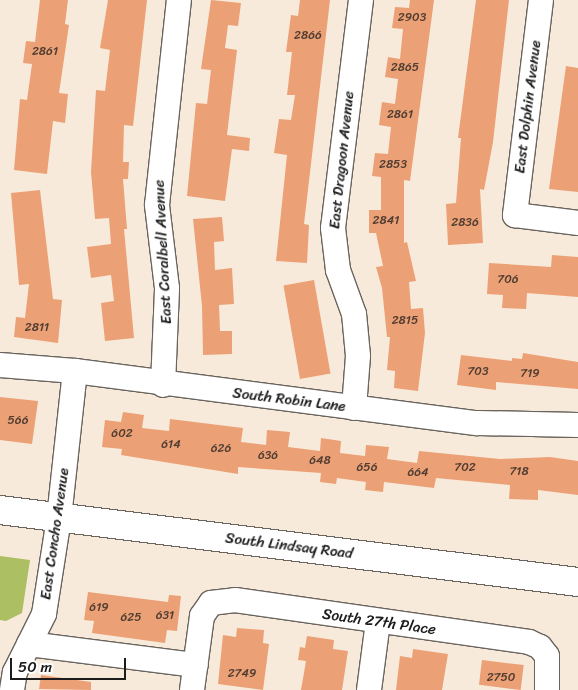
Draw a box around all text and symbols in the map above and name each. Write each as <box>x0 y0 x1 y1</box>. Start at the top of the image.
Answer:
house number: 2903 <box>398 11 426 25</box>
house number: 2866 <box>294 29 322 43</box>
street label: East Dolphin Avenue <box>511 39 545 175</box>
house number: 2861 <box>32 45 58 59</box>
house number: 2865 <box>391 61 419 75</box>
street label: East Dragoon Avenue <box>326 90 358 230</box>
house number: 2861 <box>387 108 413 122</box>
house number: 2853 <box>379 158 407 172</box>
street label: East Coralbell Avenue <box>150 180 176 324</box>
house number: 2841 <box>373 214 399 228</box>
house number: 2836 <box>451 216 479 230</box>
house number: 706 <box>497 273 519 287</box>
house number: 2815 <box>392 314 418 328</box>
house number: 2811 <box>25 321 49 335</box>
house number: 703 <box>467 365 489 379</box>
house number: 719 <box>520 367 540 381</box>
street label: South Robin Lane <box>231 384 347 416</box>
house number: 566 <box>8 414 28 428</box>
house number: 602 <box>111 427 133 441</box>
house number: 614 <box>161 438 181 452</box>
house number: 626 <box>211 442 231 456</box>
house number: 636 <box>258 449 278 463</box>
house number: 648 <box>309 454 331 468</box>
house number: 656 <box>357 461 377 475</box>
house number: 702 <box>454 461 476 475</box>
house number: 718 <box>509 465 529 479</box>
house number: 664 <box>407 466 429 480</box>
street label: East Concho Avenue <box>37 467 73 601</box>
street label: South Lindsay Road <box>224 529 354 563</box>
house number: 619 <box>89 601 109 615</box>
street label: South 27th Place <box>321 605 437 639</box>
house number: 631 <box>156 609 174 623</box>
house number: 625 <box>120 611 142 625</box>
scale bar <box>12 648 129 680</box>
text: 50 m <box>18 654 52 680</box>
house number: 2749 <box>228 667 256 681</box>
house number: 2750 <box>487 671 515 685</box>

